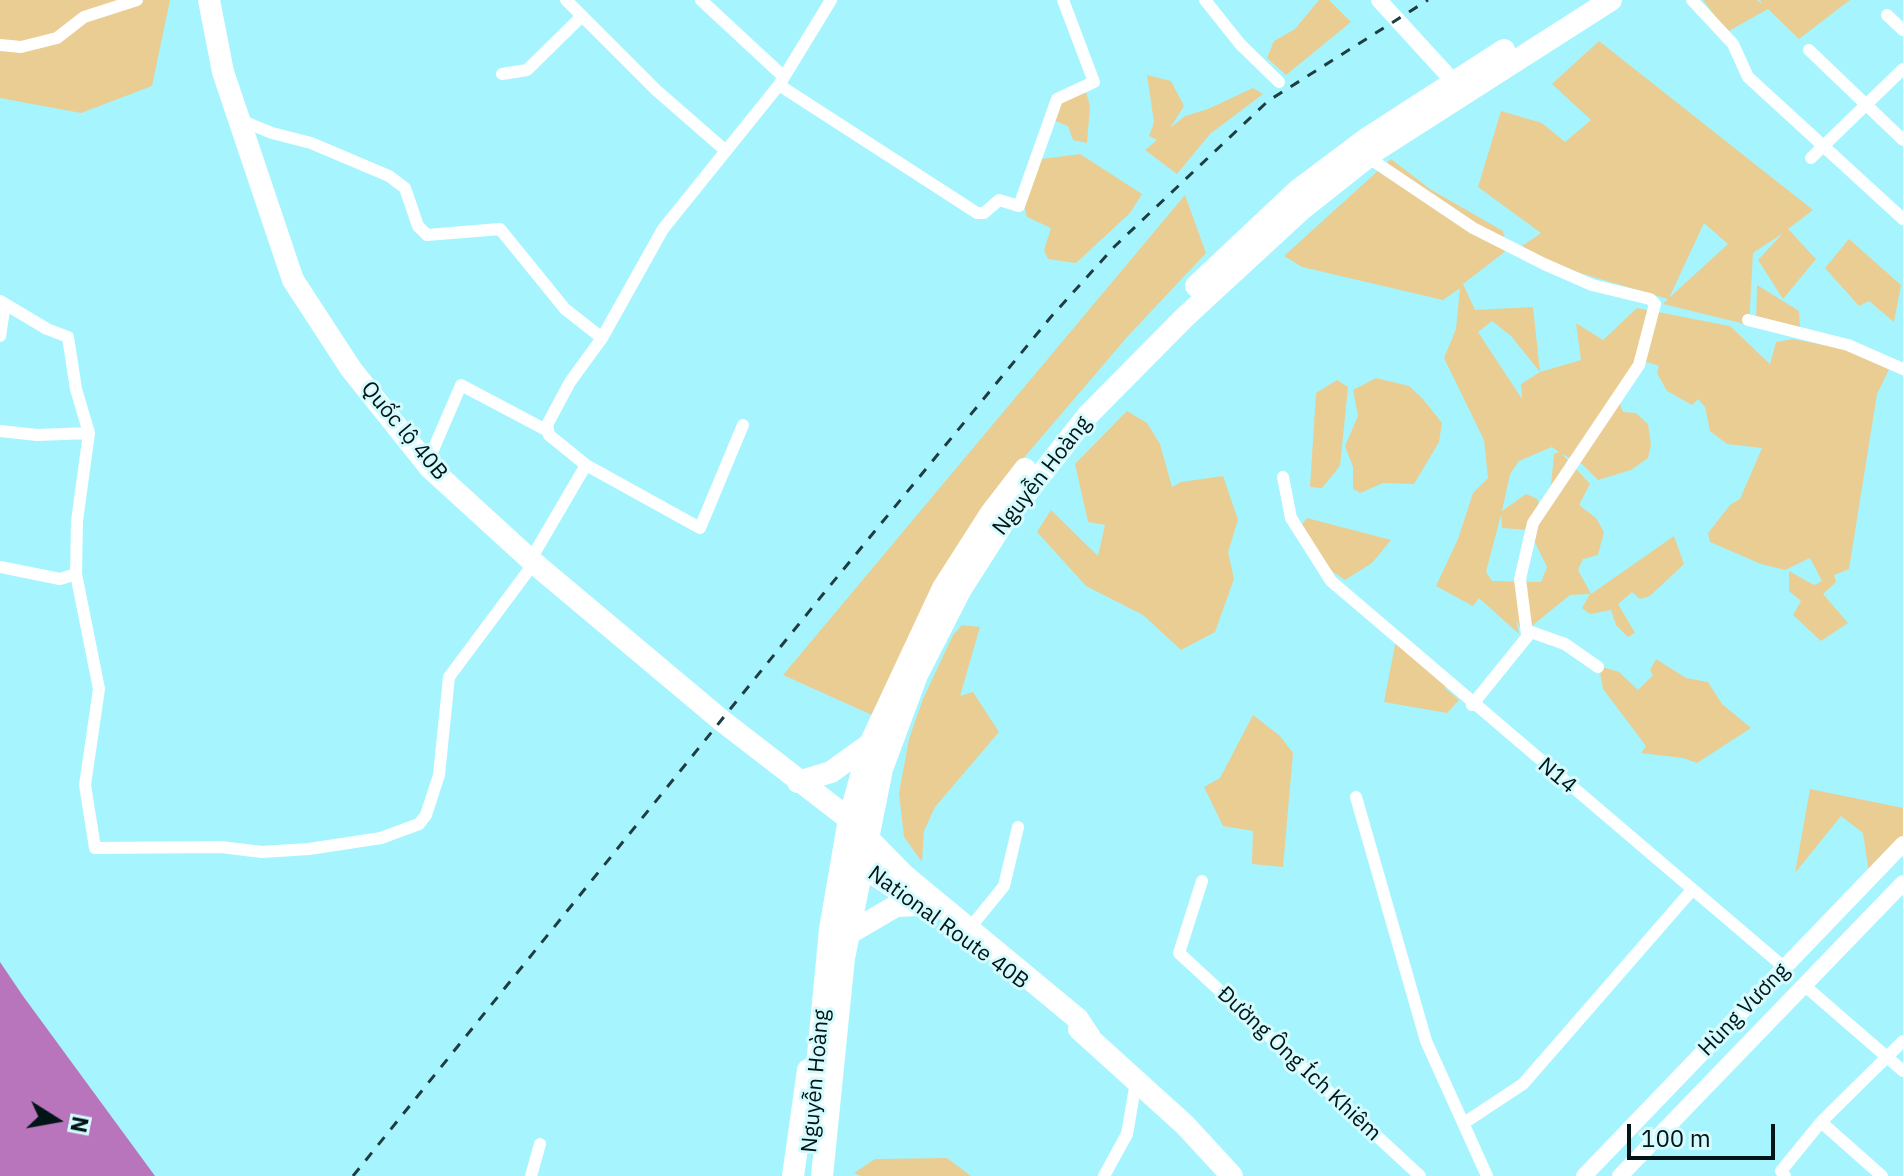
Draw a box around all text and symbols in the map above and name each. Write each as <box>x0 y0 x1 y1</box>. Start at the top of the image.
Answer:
street label: Quốc lộ 40B <box>355 376 453 486</box>
street label: Nguyễn Hoàng <box>987 411 1097 541</box>
street label: N14 <box>1532 752 1582 800</box>
street label: National Route 40B <box>862 861 1034 995</box>
street label: Hùng Vương <box>1693 958 1795 1062</box>
street label: Đường Ông Ích Khiêm <box>1212 981 1386 1147</box>
street label: Nguyễn Hoàng <box>797 1008 835 1154</box>
north arrow <box>16 1080 96 1160</box>
scale bar <box>1631 1108 1779 1158</box>
text: N <box>64 1114 96 1135</box>
text: 100 m <box>1641 1122 1711 1154</box>

